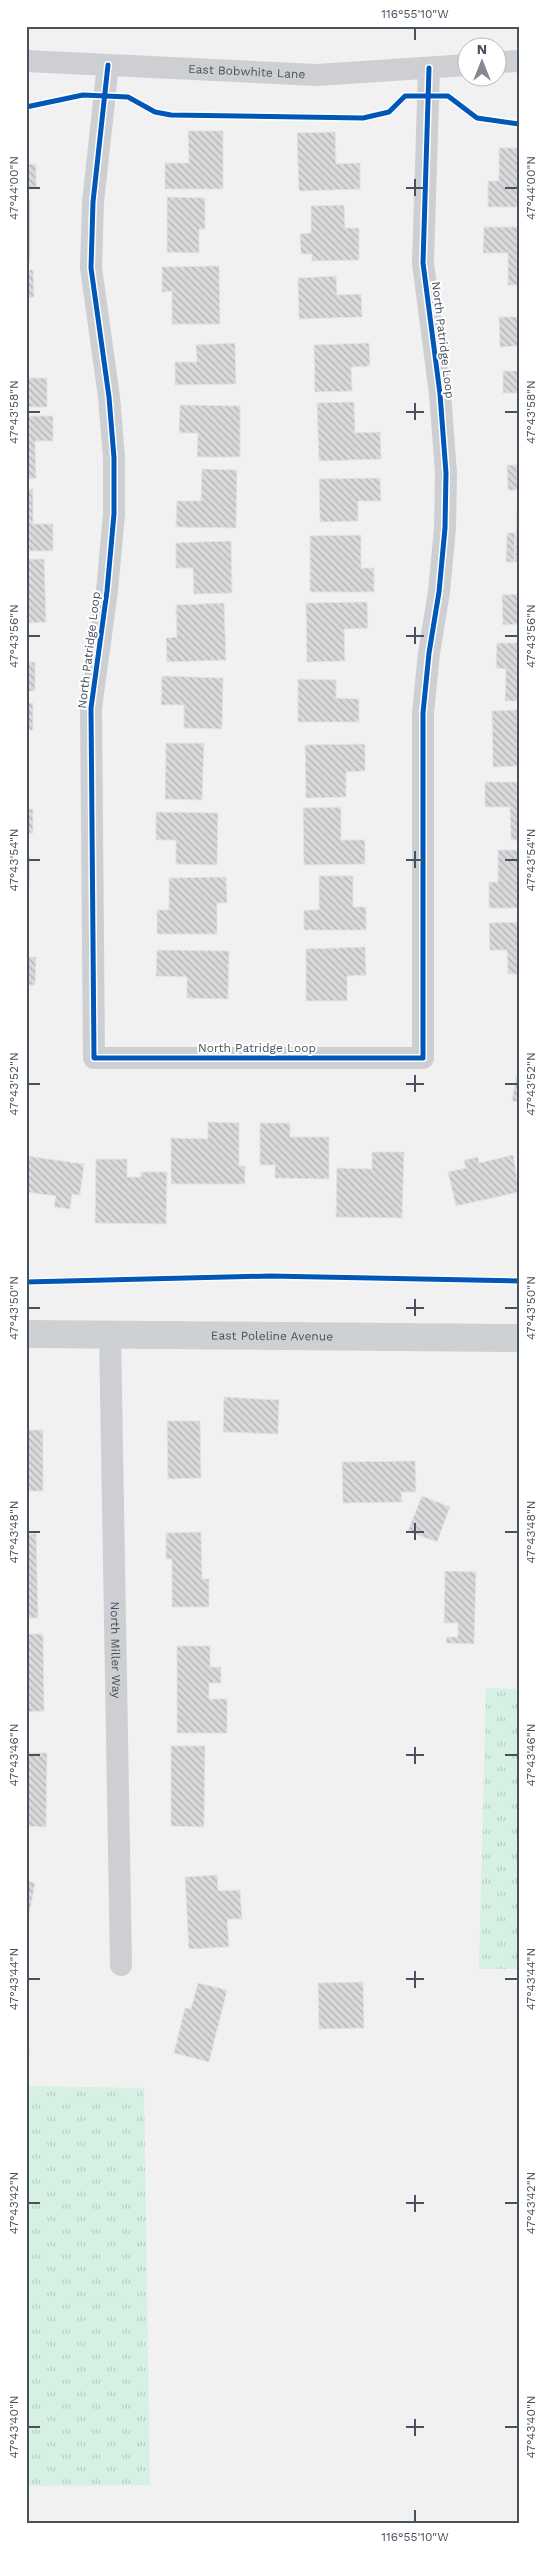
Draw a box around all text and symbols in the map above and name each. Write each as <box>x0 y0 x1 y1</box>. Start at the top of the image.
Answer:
text: 116°55'10"W <box>381 7 449 21</box>
north arrow <box>458 38 508 88</box>
text: N <box>477 41 487 57</box>
street label: East Bobwhite Lane <box>188 62 306 81</box>
text: 47°44'00"N <box>7 156 21 220</box>
text: 47°44'00"N <box>524 156 538 220</box>
street label: North Patridge Loop <box>429 281 457 399</box>
text: 47°43'58"N <box>7 380 21 444</box>
text: 47°43'58"N <box>524 380 538 444</box>
street label: North Patridge Loop <box>75 591 103 709</box>
text: 47°43'56"N <box>7 604 21 668</box>
text: 47°43'56"N <box>524 604 538 668</box>
text: 47°43'54"N <box>7 828 21 892</box>
text: 47°43'54"N <box>524 828 538 892</box>
street label: North Patridge Loop <box>198 1041 316 1055</box>
text: 47°43'52"N <box>7 1052 21 1116</box>
text: 47°43'52"N <box>524 1052 538 1116</box>
text: 47°43'50"N <box>7 1276 21 1340</box>
text: 47°43'50"N <box>524 1276 538 1340</box>
street label: East Poleline Avenue <box>211 1328 333 1343</box>
text: 47°43'48"N <box>7 1500 21 1564</box>
text: 47°43'48"N <box>524 1500 538 1564</box>
street label: North Miller Way <box>108 1601 123 1699</box>
text: 47°43'46"N <box>7 1723 21 1787</box>
text: 47°43'46"N <box>524 1723 538 1787</box>
text: 47°43'44"N <box>7 1948 21 2010</box>
text: 47°43'44"N <box>524 1948 538 2010</box>
text: 47°43'42"N <box>7 2172 21 2234</box>
text: 47°43'42"N <box>524 2172 538 2234</box>
text: 47°43'40"N <box>7 2395 21 2459</box>
text: 47°43'40"N <box>524 2395 538 2459</box>
text: 116°55'10"W <box>381 2530 449 2544</box>

